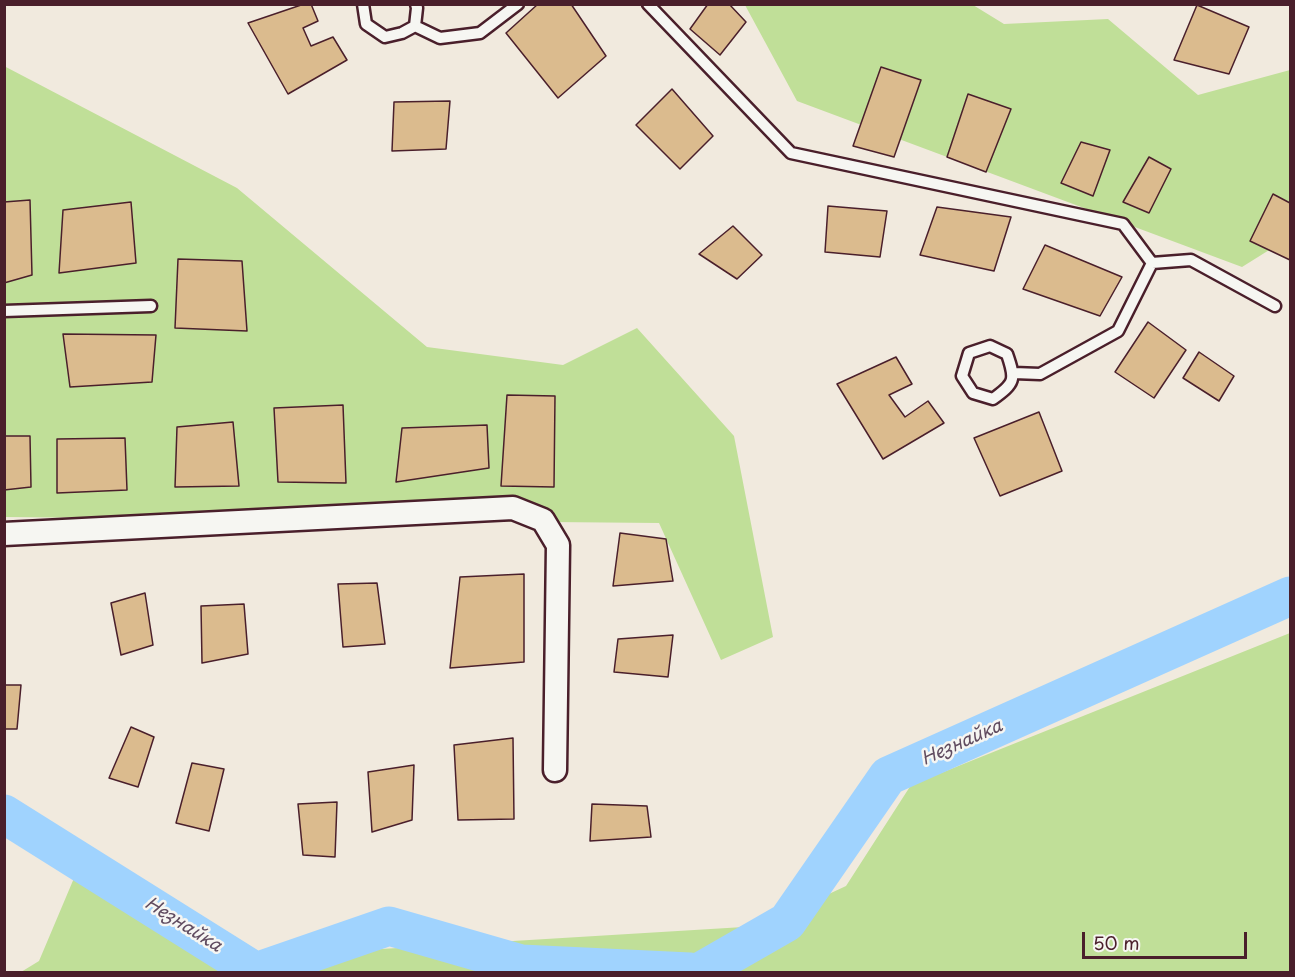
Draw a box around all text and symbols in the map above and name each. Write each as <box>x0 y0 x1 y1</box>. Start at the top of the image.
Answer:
water label: Незнайка <box>918 716 1006 770</box>
water label: Незнайка <box>141 893 225 957</box>
scale bar <box>1085 920 1250 958</box>
text: 50 m <box>1093 929 1140 956</box>

